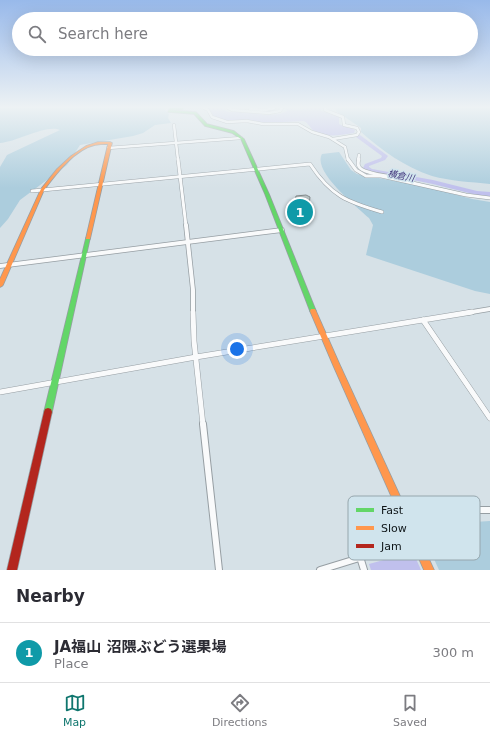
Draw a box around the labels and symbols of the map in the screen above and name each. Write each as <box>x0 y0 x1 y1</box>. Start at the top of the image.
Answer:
water label: 横倉川 <box>387 169 416 184</box>
pin: 1 <box>287 197 313 227</box>
your location <box>227 339 247 359</box>
legend <box>348 496 480 560</box>
text: Fast <box>381 504 404 517</box>
text: Slow <box>381 522 407 535</box>
text: Jam <box>380 540 402 553</box>

